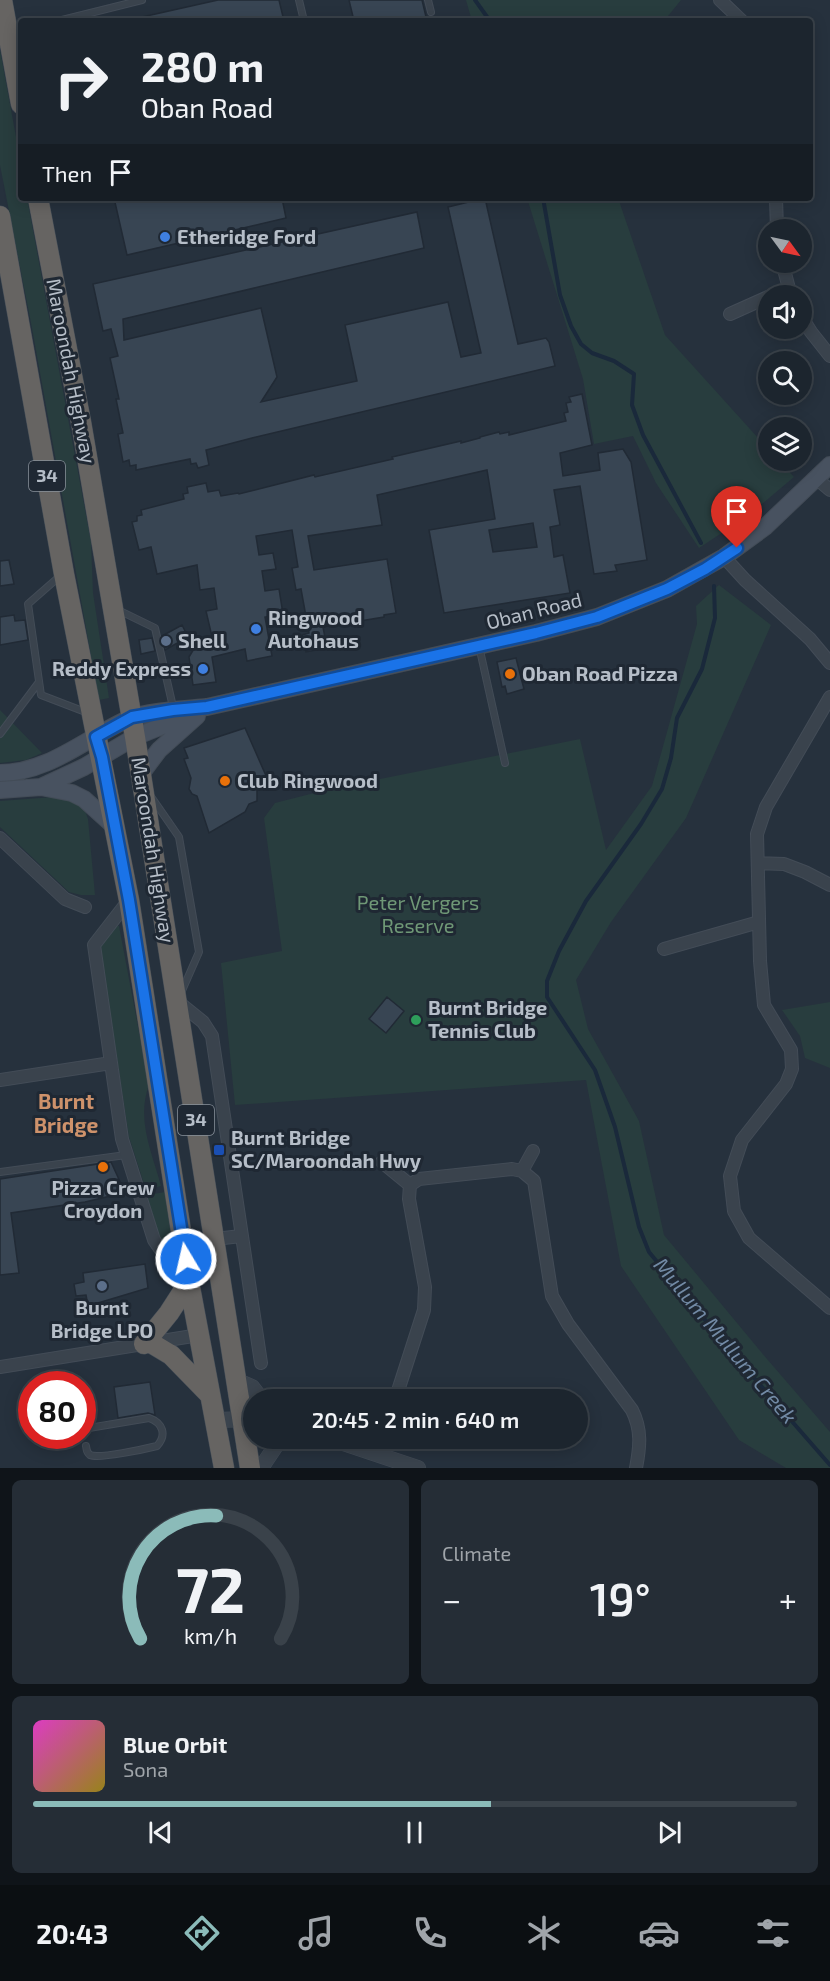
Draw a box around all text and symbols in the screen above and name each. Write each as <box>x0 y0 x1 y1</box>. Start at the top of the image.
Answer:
text: 280 m <box>141 40 264 90</box>
icon: right <box>42 42 120 120</box>
text: Oban Road <box>141 91 273 123</box>
icon: arrive <box>104 156 137 189</box>
text: Then <box>42 160 92 186</box>
north arrow <box>758 219 812 273</box>
map controls <box>758 219 812 471</box>
place label: Etheridge Ford <box>177 224 316 248</box>
marker: Etheridge Ford <box>158 230 172 244</box>
street label: Maroondah Highway <box>42 276 102 466</box>
button: sound <box>758 285 812 339</box>
button: search <box>758 351 812 405</box>
button: layers <box>758 417 812 471</box>
road number: 34 <box>29 461 65 491</box>
pin <box>711 486 762 548</box>
icon: arrive <box>720 495 753 528</box>
street label: Oban Road <box>483 587 584 634</box>
place label: Ringwood Autohaus <box>268 605 363 652</box>
marker: Ringwood Autohaus <box>249 622 263 636</box>
place label: Shell <box>178 628 227 652</box>
marker: Shell <box>159 634 173 648</box>
place label: Reddy Express <box>52 656 191 681</box>
place label: Oban Road Pizza <box>522 661 678 685</box>
marker: Reddy Express <box>196 662 210 676</box>
marker: Oban Road Pizza <box>503 667 517 681</box>
street label: Maroondah Highway <box>127 755 181 945</box>
place label: Club Ringwood <box>237 768 378 792</box>
marker: Club Ringwood <box>218 774 232 788</box>
park label: Peter Vergers Reserve <box>357 890 479 937</box>
place label: Burnt Bridge Tennis Club <box>428 995 547 1042</box>
marker: Burnt Bridge Tennis Club <box>409 1013 423 1027</box>
district label: Burnt Bridge <box>34 1088 98 1137</box>
road number: 34 <box>178 1105 214 1135</box>
place label: Burnt Bridge SC/Maroondah Hwy <box>231 1125 422 1173</box>
marker: Burnt Bridge SC/Maroondah Hwy <box>212 1143 226 1157</box>
marker: Pizza Crew Croydon <box>96 1160 110 1174</box>
place label: Pizza Crew Croydon <box>51 1175 155 1223</box>
position arrow <box>154 1227 218 1291</box>
water label: Mullum Mullum Creek <box>650 1252 803 1428</box>
marker: Burnt Bridge LPO <box>95 1279 109 1293</box>
place label: Burnt Bridge LPO <box>51 1295 153 1342</box>
speed limit sign: 80 <box>18 1371 96 1449</box>
text: 20:45 · 2 min · 640 m <box>312 1406 519 1432</box>
text: Climate <box>442 1541 511 1565</box>
text: 72 <box>176 1551 245 1626</box>
text: 19° <box>590 1571 650 1625</box>
text: − <box>442 1579 461 1619</box>
text: + <box>779 1579 797 1619</box>
text: km/h <box>184 1623 237 1648</box>
text: Blue Orbit <box>123 1731 227 1757</box>
text: Sona <box>123 1757 168 1781</box>
icon: previous <box>144 1816 177 1849</box>
icon: pause <box>398 1816 431 1849</box>
icon: next <box>653 1816 686 1849</box>
icon: directions <box>181 1912 223 1954</box>
icon: music <box>295 1912 337 1954</box>
icon: phone <box>409 1912 451 1954</box>
icon: climate <box>523 1912 565 1954</box>
icon: car <box>638 1912 680 1954</box>
icon: filters <box>752 1912 794 1954</box>
text: 20:43 <box>36 1917 108 1949</box>

